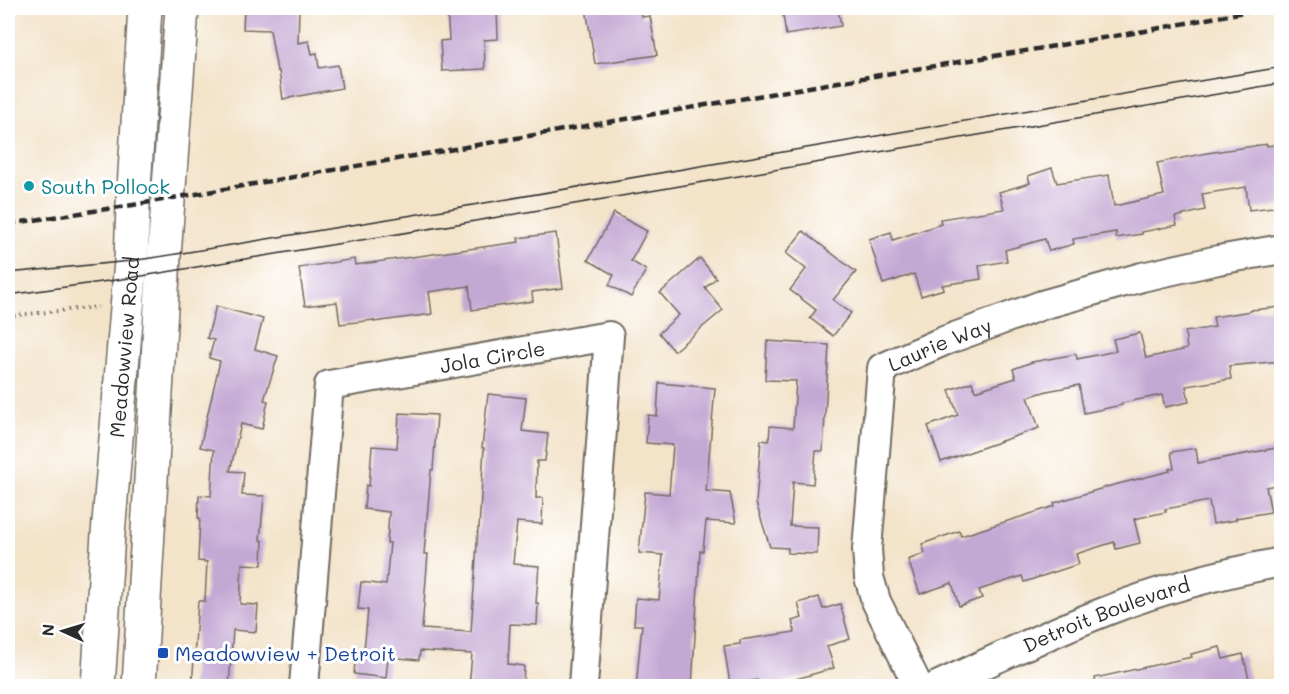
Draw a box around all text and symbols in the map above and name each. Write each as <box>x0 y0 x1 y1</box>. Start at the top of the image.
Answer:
place label: South Pollock <box>41 173 170 199</box>
marker: South Pollock <box>22 179 36 193</box>
street label: Meadowview Road <box>103 255 144 439</box>
street label: Laurie Way <box>884 312 995 377</box>
street label: Jola Circle <box>438 334 547 378</box>
street label: Detroit Boulevard <box>1019 571 1193 658</box>
north arrow <box>33 601 93 661</box>
text: N <box>37 623 58 637</box>
place label: Meadowview + Detroit <box>175 640 396 666</box>
marker: Meadowview + Detroit <box>156 646 170 660</box>

